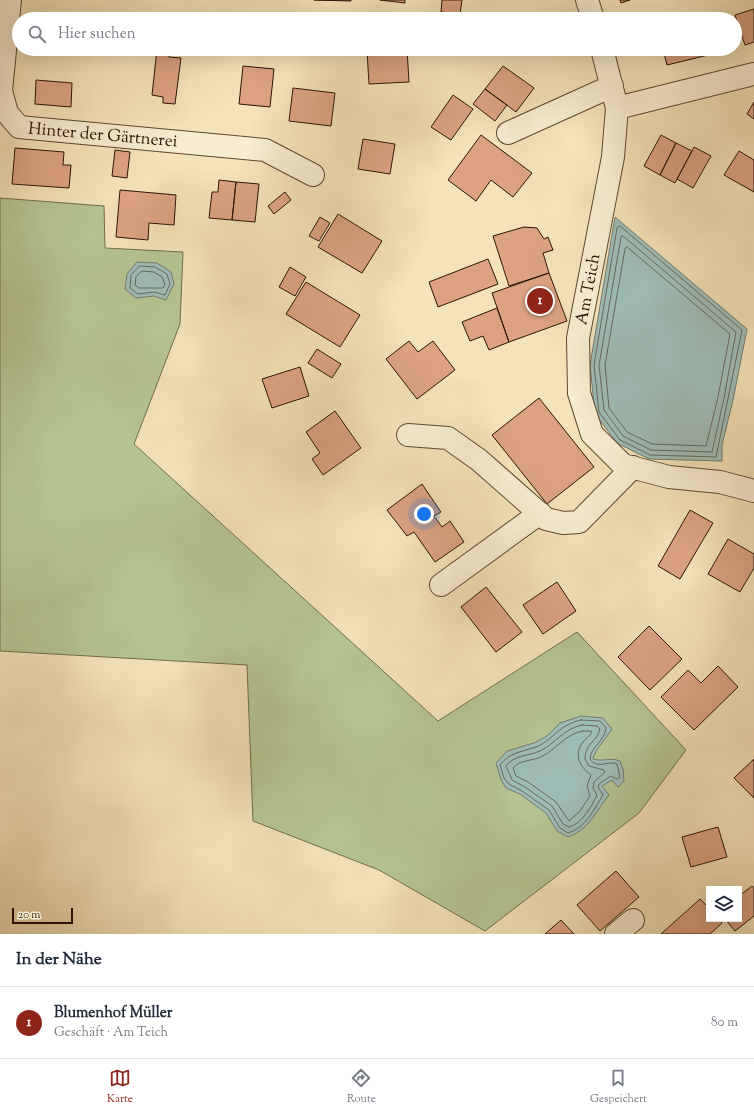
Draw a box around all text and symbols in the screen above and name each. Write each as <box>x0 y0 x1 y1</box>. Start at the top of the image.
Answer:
search box <box>12 12 742 56</box>
icon: search <box>26 23 48 45</box>
text: Hier suchen <box>58 24 136 45</box>
street label: Hinter der Gärtnerei <box>27 118 179 154</box>
street label: Am Teich <box>570 252 608 327</box>
pin: 1 <box>527 286 553 316</box>
your location <box>414 504 434 524</box>
map controls <box>706 886 742 922</box>
button: layers <box>706 886 742 922</box>
scale bar <box>12 906 73 925</box>
text: 20 m <box>18 907 40 923</box>
text: In der Nähe <box>16 948 102 972</box>
text: Blumenhof Müller <box>54 1003 172 1024</box>
text: 1 <box>27 1014 31 1032</box>
text: 80 m <box>711 1014 738 1032</box>
text: Geschäft · Am Teich <box>54 1024 168 1042</box>
tab: Karte <box>107 1067 133 1107</box>
tab: Route <box>347 1067 376 1107</box>
tab: Gespeichert <box>590 1067 647 1107</box>

